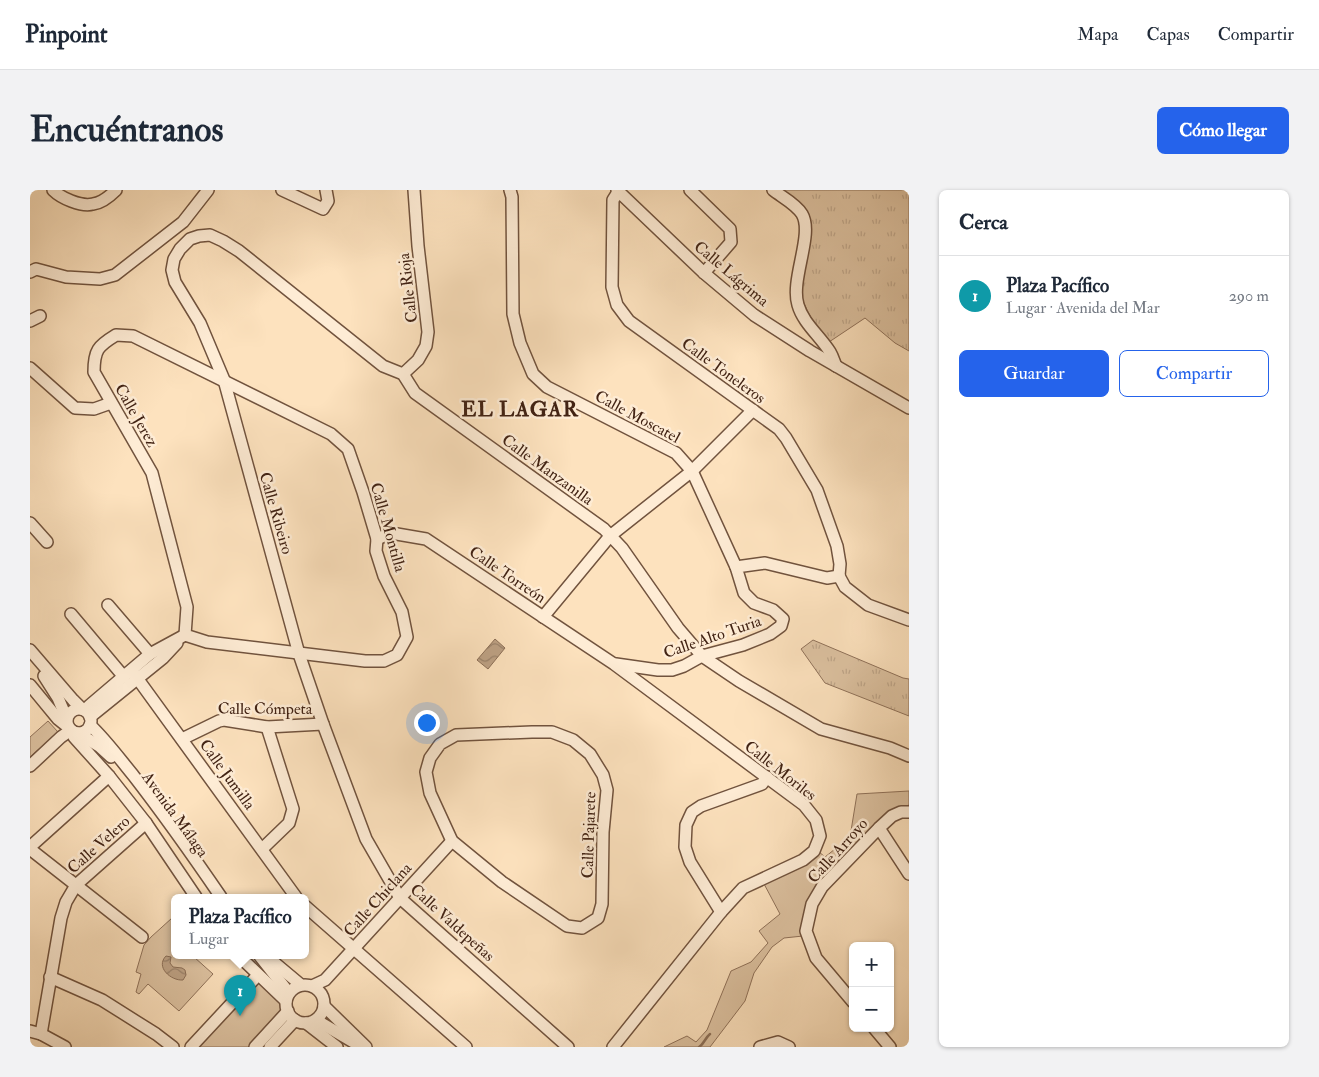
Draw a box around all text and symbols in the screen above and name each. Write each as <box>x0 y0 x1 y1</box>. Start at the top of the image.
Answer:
text: Pinpoint <box>25 19 108 50</box>
text: Mapa <box>1077 23 1119 46</box>
text: Capas <box>1147 23 1190 46</box>
text: Compartir <box>1218 23 1294 46</box>
button: Cómo llegar <box>1157 107 1289 154</box>
text: Encuéntranos <box>30 108 223 152</box>
text: Cerca <box>959 209 1008 236</box>
street label: Calle Lágrima <box>690 237 773 311</box>
street label: Calle Rioja <box>394 251 422 324</box>
text: Plaza Pacífico <box>1006 274 1109 298</box>
text: 1 <box>972 286 978 306</box>
text: 290 m <box>1229 286 1269 306</box>
text: Lugar · Avenida del Mar <box>1006 298 1160 318</box>
street label: Calle Toneleros <box>678 334 769 408</box>
button: Guardar <box>959 350 1109 397</box>
button: Compartir <box>1119 350 1269 397</box>
street label: Calle Jerez <box>109 380 162 451</box>
street label: Calle Moscatel <box>591 386 684 448</box>
district label: EL LAGAR <box>461 396 579 423</box>
street label: Calle Manzanilla <box>498 430 597 510</box>
street label: Calle Ribeiro <box>255 470 297 557</box>
street label: Calle Montilla <box>366 480 410 574</box>
street label: Calle Torreón <box>465 542 550 608</box>
street label: Calle Alto Turia <box>661 611 764 663</box>
street label: Calle Cómpeta <box>218 699 313 720</box>
your location <box>414 710 440 736</box>
street label: Calle Jumilla <box>194 735 260 815</box>
street label: Calle Moriles <box>740 737 820 805</box>
street label: Avenida Málaga <box>137 767 213 861</box>
street label: Calle Pajarete <box>577 791 601 879</box>
street label: Calle Velero <box>63 811 134 878</box>
street label: Calle Arroyo <box>803 814 872 887</box>
street label: Calle Chiclana <box>339 858 416 941</box>
street label: Calle Valdepeñas <box>405 880 499 967</box>
popup <box>171 894 309 959</box>
text: Plaza Pacífico <box>188 905 292 929</box>
text: Lugar <box>188 929 229 949</box>
map controls <box>849 942 894 1032</box>
button: + <box>849 942 894 987</box>
pin: 1 <box>224 975 256 1016</box>
button: − <box>849 987 894 1032</box>

